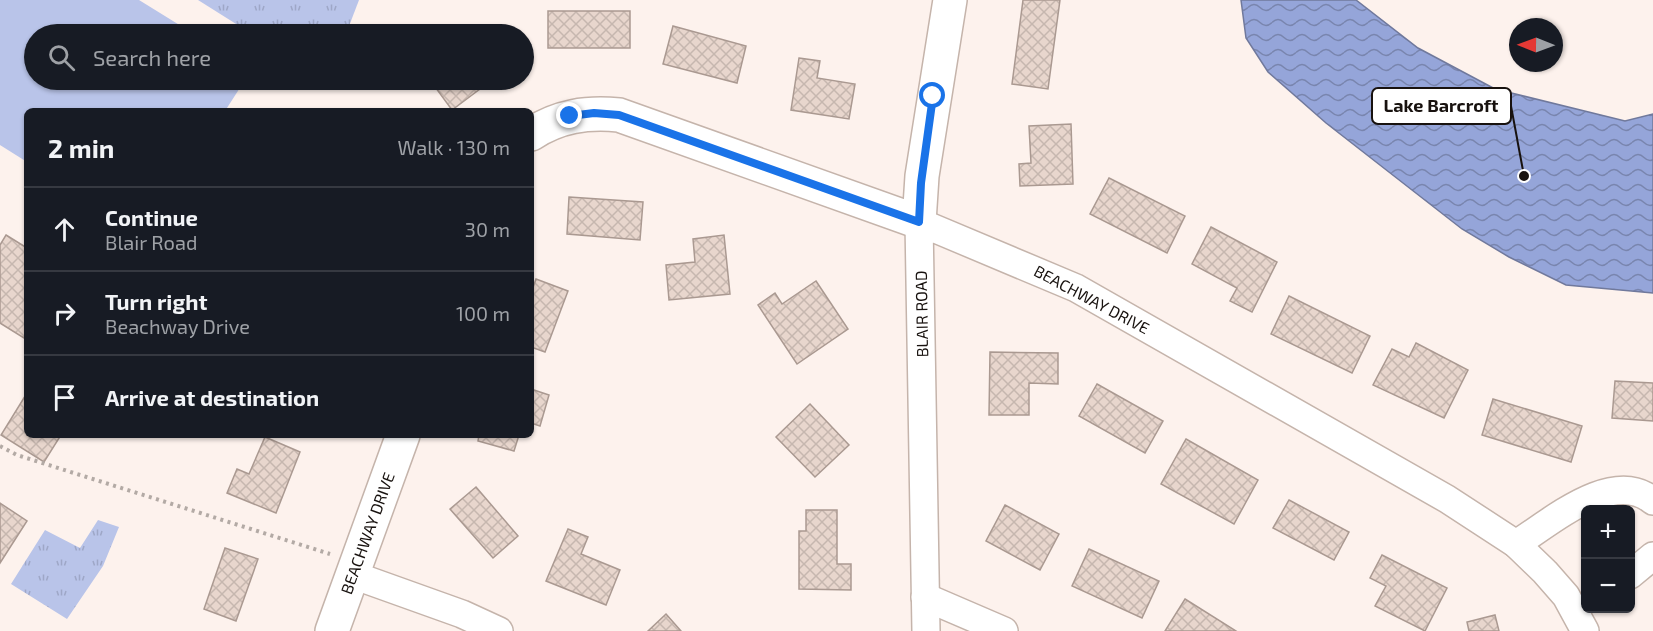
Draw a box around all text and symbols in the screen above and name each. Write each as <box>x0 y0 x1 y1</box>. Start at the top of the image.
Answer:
north arrow <box>1509 18 1563 72</box>
search box <box>24 24 534 90</box>
icon: search <box>45 41 78 74</box>
text: Search here <box>93 44 211 70</box>
route start <box>919 82 945 108</box>
callout: Lake Barcroft <box>1372 88 1511 124</box>
text: Lake Barcroft <box>1384 94 1499 116</box>
route end <box>556 102 582 128</box>
text: 2 min <box>48 132 114 163</box>
text: Walk · 130 m <box>398 135 510 159</box>
text: Continue <box>105 204 198 230</box>
icon: ahead <box>48 213 81 246</box>
text: 30 m <box>465 217 510 241</box>
text: Blair Road <box>105 230 197 254</box>
street label: BEACHWAY DRIVE <box>1031 261 1153 337</box>
street label: BLAIR ROAD <box>911 270 931 358</box>
text: Turn right <box>105 288 207 314</box>
icon: right <box>48 297 81 330</box>
text: 100 m <box>456 301 510 325</box>
text: Beachway Drive <box>105 314 250 338</box>
icon: arrive <box>48 381 81 414</box>
text: Arrive at destination <box>105 384 319 410</box>
street label: BEACHWAY DRIVE <box>336 470 398 596</box>
map controls <box>1581 505 1635 613</box>
button: + <box>1581 505 1635 559</box>
button: − <box>1581 559 1635 613</box>

